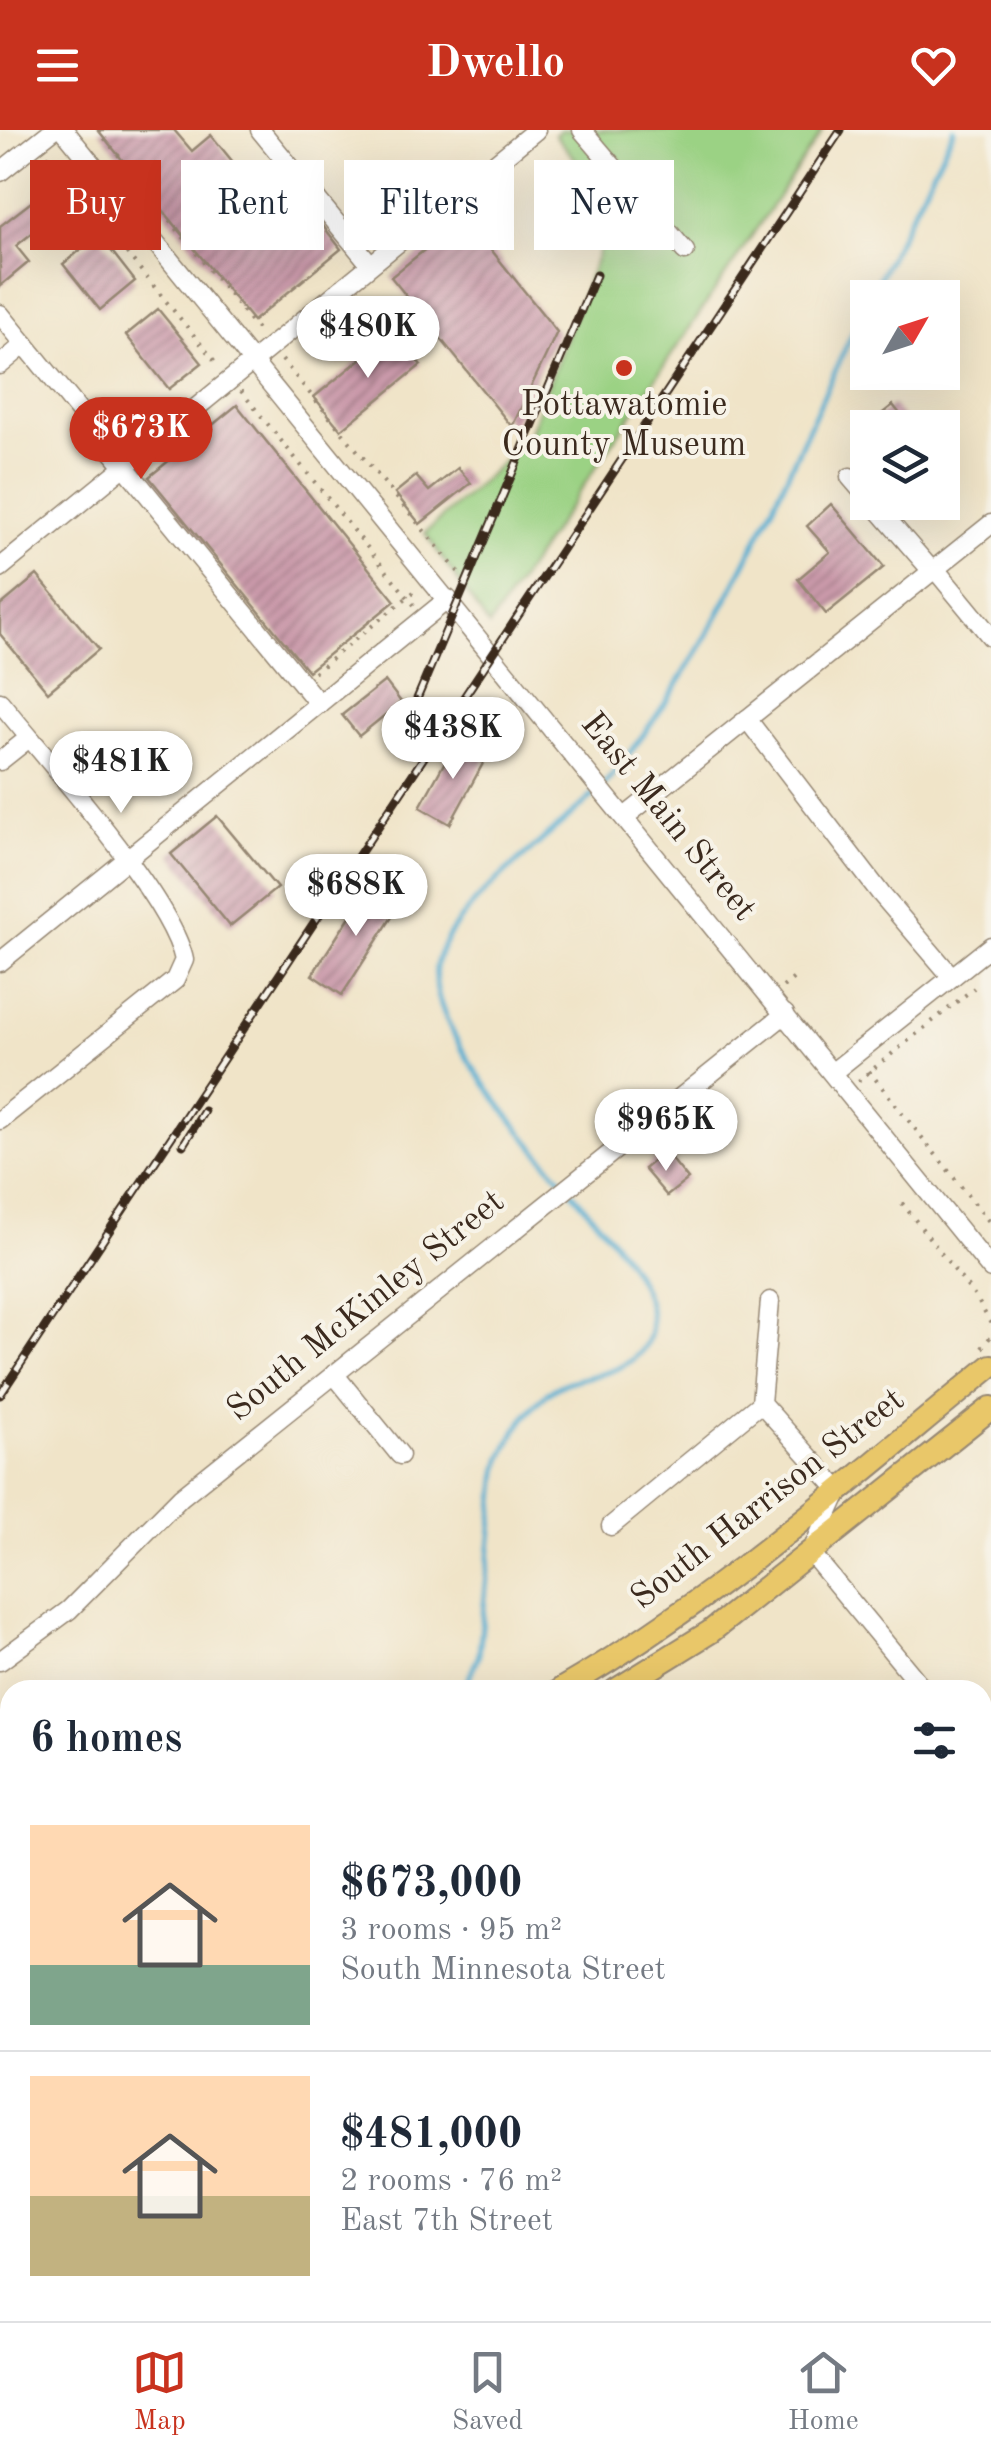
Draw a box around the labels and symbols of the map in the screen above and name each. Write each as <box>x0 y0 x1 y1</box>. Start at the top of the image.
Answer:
north arrow <box>850 280 960 390</box>
pin: $480K <box>298 296 438 381</box>
marker: Pottawatomie County Museum <box>613 357 635 379</box>
place label: Pottawatomie County Museum <box>502 388 746 463</box>
pin: $673K <box>71 397 211 482</box>
pin: $438K <box>383 697 523 782</box>
street label: East Main Street <box>574 706 762 928</box>
pin: $481K <box>51 731 191 816</box>
pin: $688K <box>286 854 426 939</box>
pin: $965K <box>596 1089 736 1174</box>
street label: South McKinley Street <box>221 1184 511 1428</box>
street label: South Harrison Street <box>625 1382 911 1616</box>

